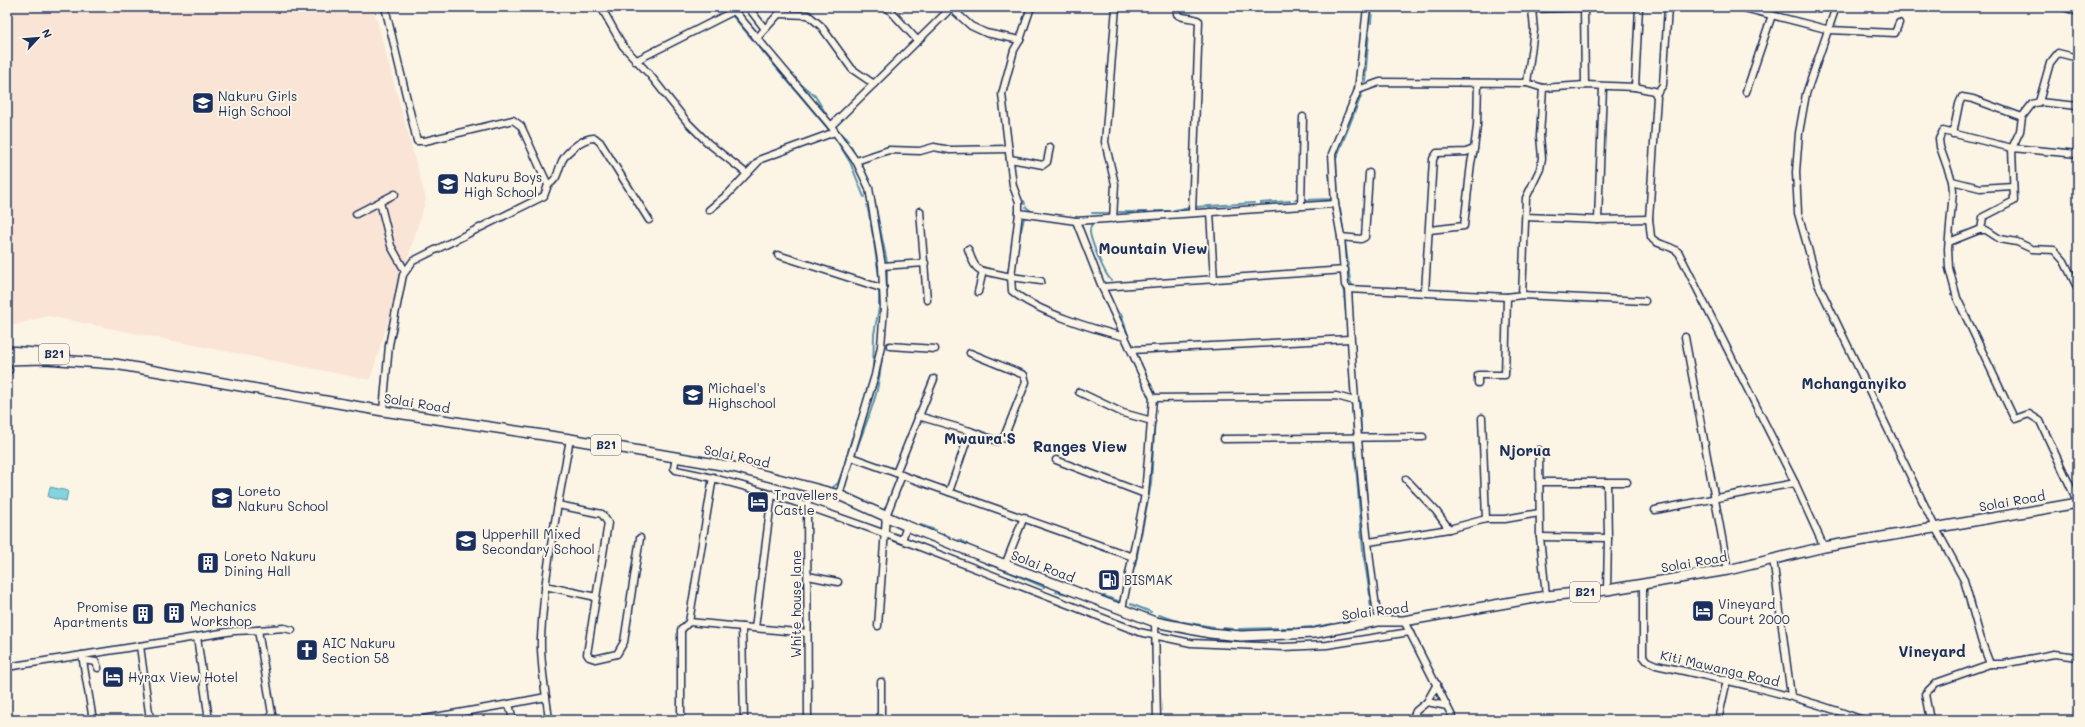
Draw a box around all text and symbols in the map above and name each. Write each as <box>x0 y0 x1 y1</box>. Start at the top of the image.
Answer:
north arrow <box>18 18 58 58</box>
text: N <box>39 26 56 40</box>
place label: Nakuru Girls High School <box>218 87 297 119</box>
school or university icon: Nakuru Girls High School <box>190 90 216 116</box>
place label: Nakuru Boys High School <box>464 168 542 200</box>
school or university icon: Nakuru Boys High School <box>435 171 461 197</box>
district label: Mountain View <box>1099 238 1207 258</box>
road number: B21 <box>39 344 69 364</box>
district label: Mchanganyiko <box>1802 373 1906 393</box>
place label: Michael's Highschool <box>708 379 776 411</box>
school or university icon: Michael's Highschool <box>680 382 706 408</box>
street label: Solai Road <box>383 389 451 416</box>
district label: Mwaura'S <box>944 428 1016 448</box>
road number: B21 <box>591 435 621 455</box>
district label: Ranges View <box>1033 436 1127 456</box>
street label: Solai Road <box>703 440 772 471</box>
district label: Njorua <box>1499 440 1551 460</box>
place label: Loreto Nakuru School <box>238 482 328 514</box>
school or university icon: Loreto Nakuru School <box>209 485 235 511</box>
place label: Travellers Castle <box>774 486 838 518</box>
street label: Solai Road <box>1977 486 2046 515</box>
hotel icon: Travellers Castle <box>745 489 771 515</box>
place label: Upperhill Mixed Secondary School <box>482 525 595 557</box>
school or university icon: Upperhill Mixed Secondary School <box>453 528 479 554</box>
street label: Solai Road <box>1009 546 1077 585</box>
place label: Loreto Nakuru Dining Hall <box>224 547 316 579</box>
street label: Solai Road <box>1659 547 1728 576</box>
building icon: Loreto Nakuru Dining Hall <box>195 550 221 576</box>
street label: White house lane <box>787 550 804 658</box>
fuel station icon: BISMAK <box>1096 567 1122 593</box>
place label: BISMAK <box>1124 571 1172 588</box>
road number: B21 <box>1570 582 1600 602</box>
place label: Vineyard Court 2000 <box>1718 595 1790 627</box>
place label: Mechanics Workshop <box>190 597 257 629</box>
place label: Promise Apartments <box>53 598 128 630</box>
street label: Solai Road <box>1341 598 1409 623</box>
hotel icon: Vineyard Court 2000 <box>1690 598 1716 624</box>
building icon: Mechanics Workshop <box>161 600 187 626</box>
building icon: Promise Apartments <box>130 601 156 627</box>
place label: AIC Nakuru Section 58 <box>322 634 395 666</box>
church icon: AIC Nakuru Section 58 <box>294 637 320 663</box>
district label: Vineyard <box>1898 641 1966 661</box>
street label: Kiti Mawanga Road <box>1659 646 1781 689</box>
hotel icon: Hyrax View Hotel <box>100 664 126 690</box>
place label: Hyrax View Hotel <box>128 668 238 685</box>

